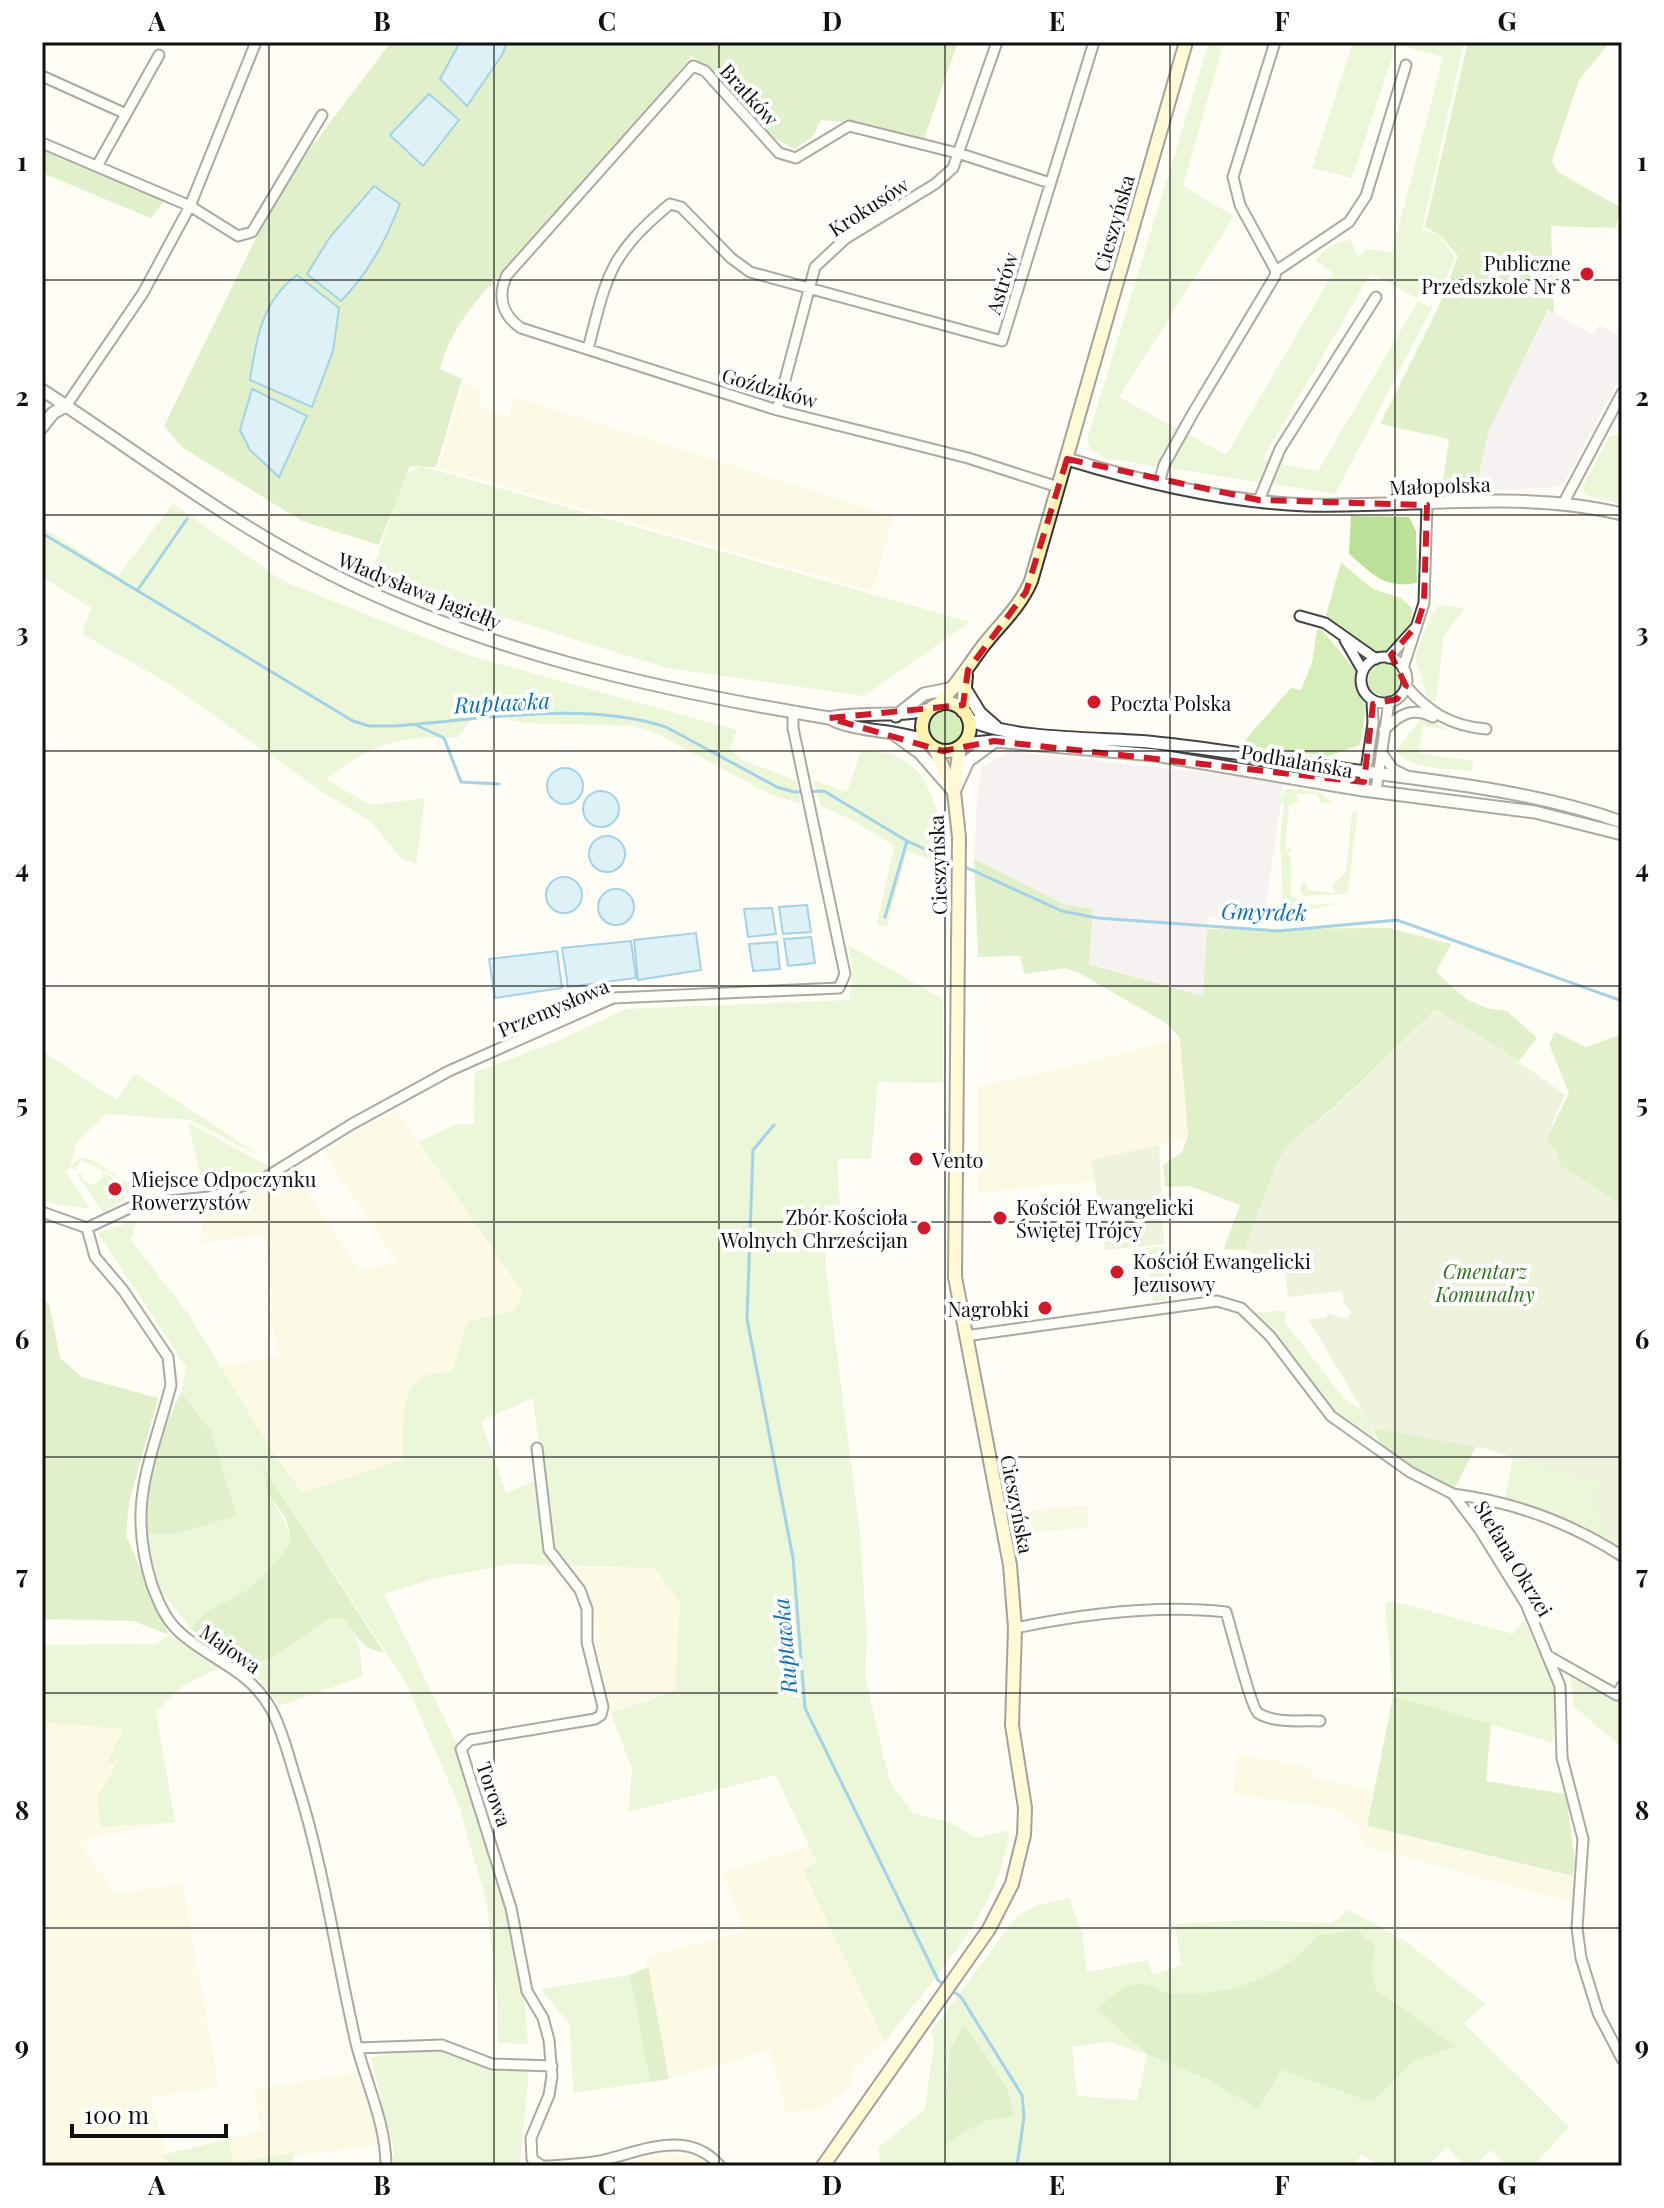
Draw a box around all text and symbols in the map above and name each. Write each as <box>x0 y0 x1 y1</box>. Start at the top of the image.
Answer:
text: A <box>147 3 166 38</box>
text: B <box>373 3 391 38</box>
text: C <box>598 3 616 38</box>
text: D <box>822 3 842 38</box>
text: E <box>1049 3 1065 38</box>
text: F <box>1274 3 1290 38</box>
text: G <box>1497 3 1517 38</box>
street label: Bratków <box>715 57 786 131</box>
text: 1 <box>17 143 27 178</box>
text: 1 <box>1637 143 1647 178</box>
street label: Krokusów <box>823 170 914 242</box>
street label: Cieszyńska <box>1086 171 1140 275</box>
street label: Astrów <box>979 248 1023 318</box>
place label: Publiczne Przedszkole Nr 8 <box>1421 249 1571 299</box>
marker: Publiczne Przedszkole Nr 8 <box>1578 265 1596 283</box>
street label: Goździków <box>719 360 821 414</box>
text: 2 <box>15 378 29 413</box>
text: 2 <box>1635 378 1649 413</box>
street label: Małopolska <box>1389 470 1491 500</box>
street label: Władysława Jagiełły <box>333 545 506 635</box>
text: 3 <box>16 614 28 649</box>
text: 3 <box>1636 614 1648 649</box>
water label: Ruptawka <box>452 685 551 720</box>
place label: Poczta Polska <box>1110 689 1231 716</box>
marker: Poczta Polska <box>1085 693 1103 711</box>
street label: Podhalańska <box>1239 737 1355 783</box>
street label: Cieszyńska <box>922 815 952 915</box>
text: 4 <box>15 850 29 885</box>
text: 4 <box>1635 850 1649 885</box>
water label: Gmyrdek <box>1221 895 1307 927</box>
street label: Przemysłowa <box>493 971 613 1043</box>
text: 5 <box>16 1085 28 1120</box>
text: 5 <box>1636 1085 1648 1120</box>
place label: Vento <box>931 1146 984 1173</box>
marker: Vento <box>907 1150 925 1168</box>
place label: Miejsce Odpoczynku Rowerzystów <box>131 1165 317 1215</box>
marker: Miejsce Odpoczynku Rowerzystów <box>106 1180 124 1198</box>
place label: Kościół Ewangelicki Świętej Trójcy <box>1016 1193 1194 1243</box>
place label: Zbór Kościoła Wolnych Chrześcijan <box>720 1203 908 1253</box>
marker: Kościół Ewangelicki Świętej Trójcy <box>991 1209 1009 1227</box>
marker: Zbór Kościoła Wolnych Chrześcijan <box>915 1219 933 1237</box>
place label: Kościół Ewangelicki Jezusowy <box>1132 1247 1311 1297</box>
park label: Cmentarz Komunalny <box>1434 1257 1535 1307</box>
marker: Kościół Ewangelicki Jezusowy <box>1108 1263 1126 1281</box>
place label: Nagrobki <box>947 1295 1029 1322</box>
marker: Nagrobki <box>1036 1299 1054 1317</box>
text: 6 <box>15 1321 29 1356</box>
text: 6 <box>1635 1321 1649 1356</box>
street label: Cieszyńska <box>995 1452 1041 1556</box>
street label: Stefana Okrzei <box>1469 1495 1559 1621</box>
text: 7 <box>16 1556 28 1591</box>
text: 7 <box>1636 1556 1648 1591</box>
water label: Ruptawka <box>765 1597 803 1696</box>
street label: Majowa <box>195 1617 267 1679</box>
street label: Torowa <box>471 1758 519 1830</box>
text: 8 <box>15 1792 29 1827</box>
text: 8 <box>1635 1792 1649 1827</box>
text: 9 <box>15 2027 29 2062</box>
text: 9 <box>1635 2027 1649 2062</box>
scale bar <box>72 2088 226 2138</box>
text: 100 m <box>84 2098 149 2130</box>
text: A <box>147 2167 166 2202</box>
text: B <box>373 2167 391 2202</box>
text: C <box>598 2167 616 2202</box>
text: D <box>822 2167 842 2202</box>
text: E <box>1049 2167 1065 2202</box>
text: F <box>1274 2167 1290 2202</box>
text: G <box>1497 2167 1517 2202</box>

